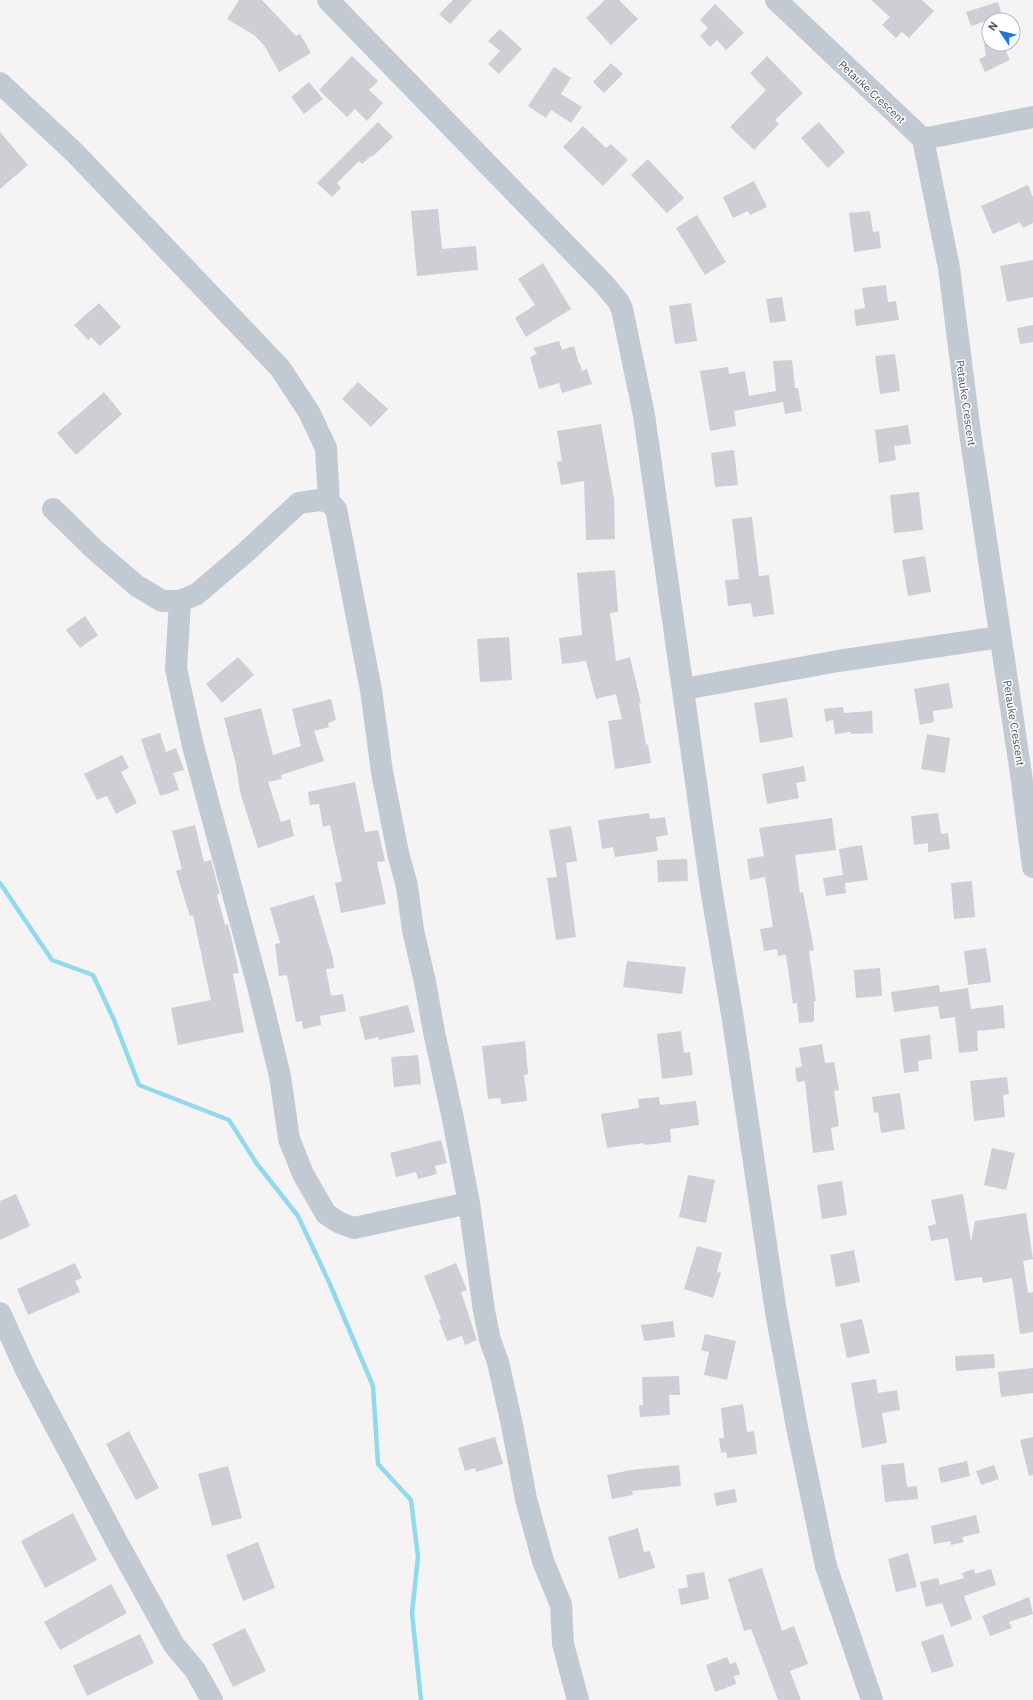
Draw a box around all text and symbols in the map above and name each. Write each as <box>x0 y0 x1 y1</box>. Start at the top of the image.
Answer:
north arrow <box>981 12 1021 52</box>
text: N <box>985 19 1001 34</box>
street label: Petauke Crescent <box>836 57 909 127</box>
street label: Petauke Crescent <box>953 359 979 447</box>
street label: Petauke Crescent <box>1000 679 1028 767</box>

